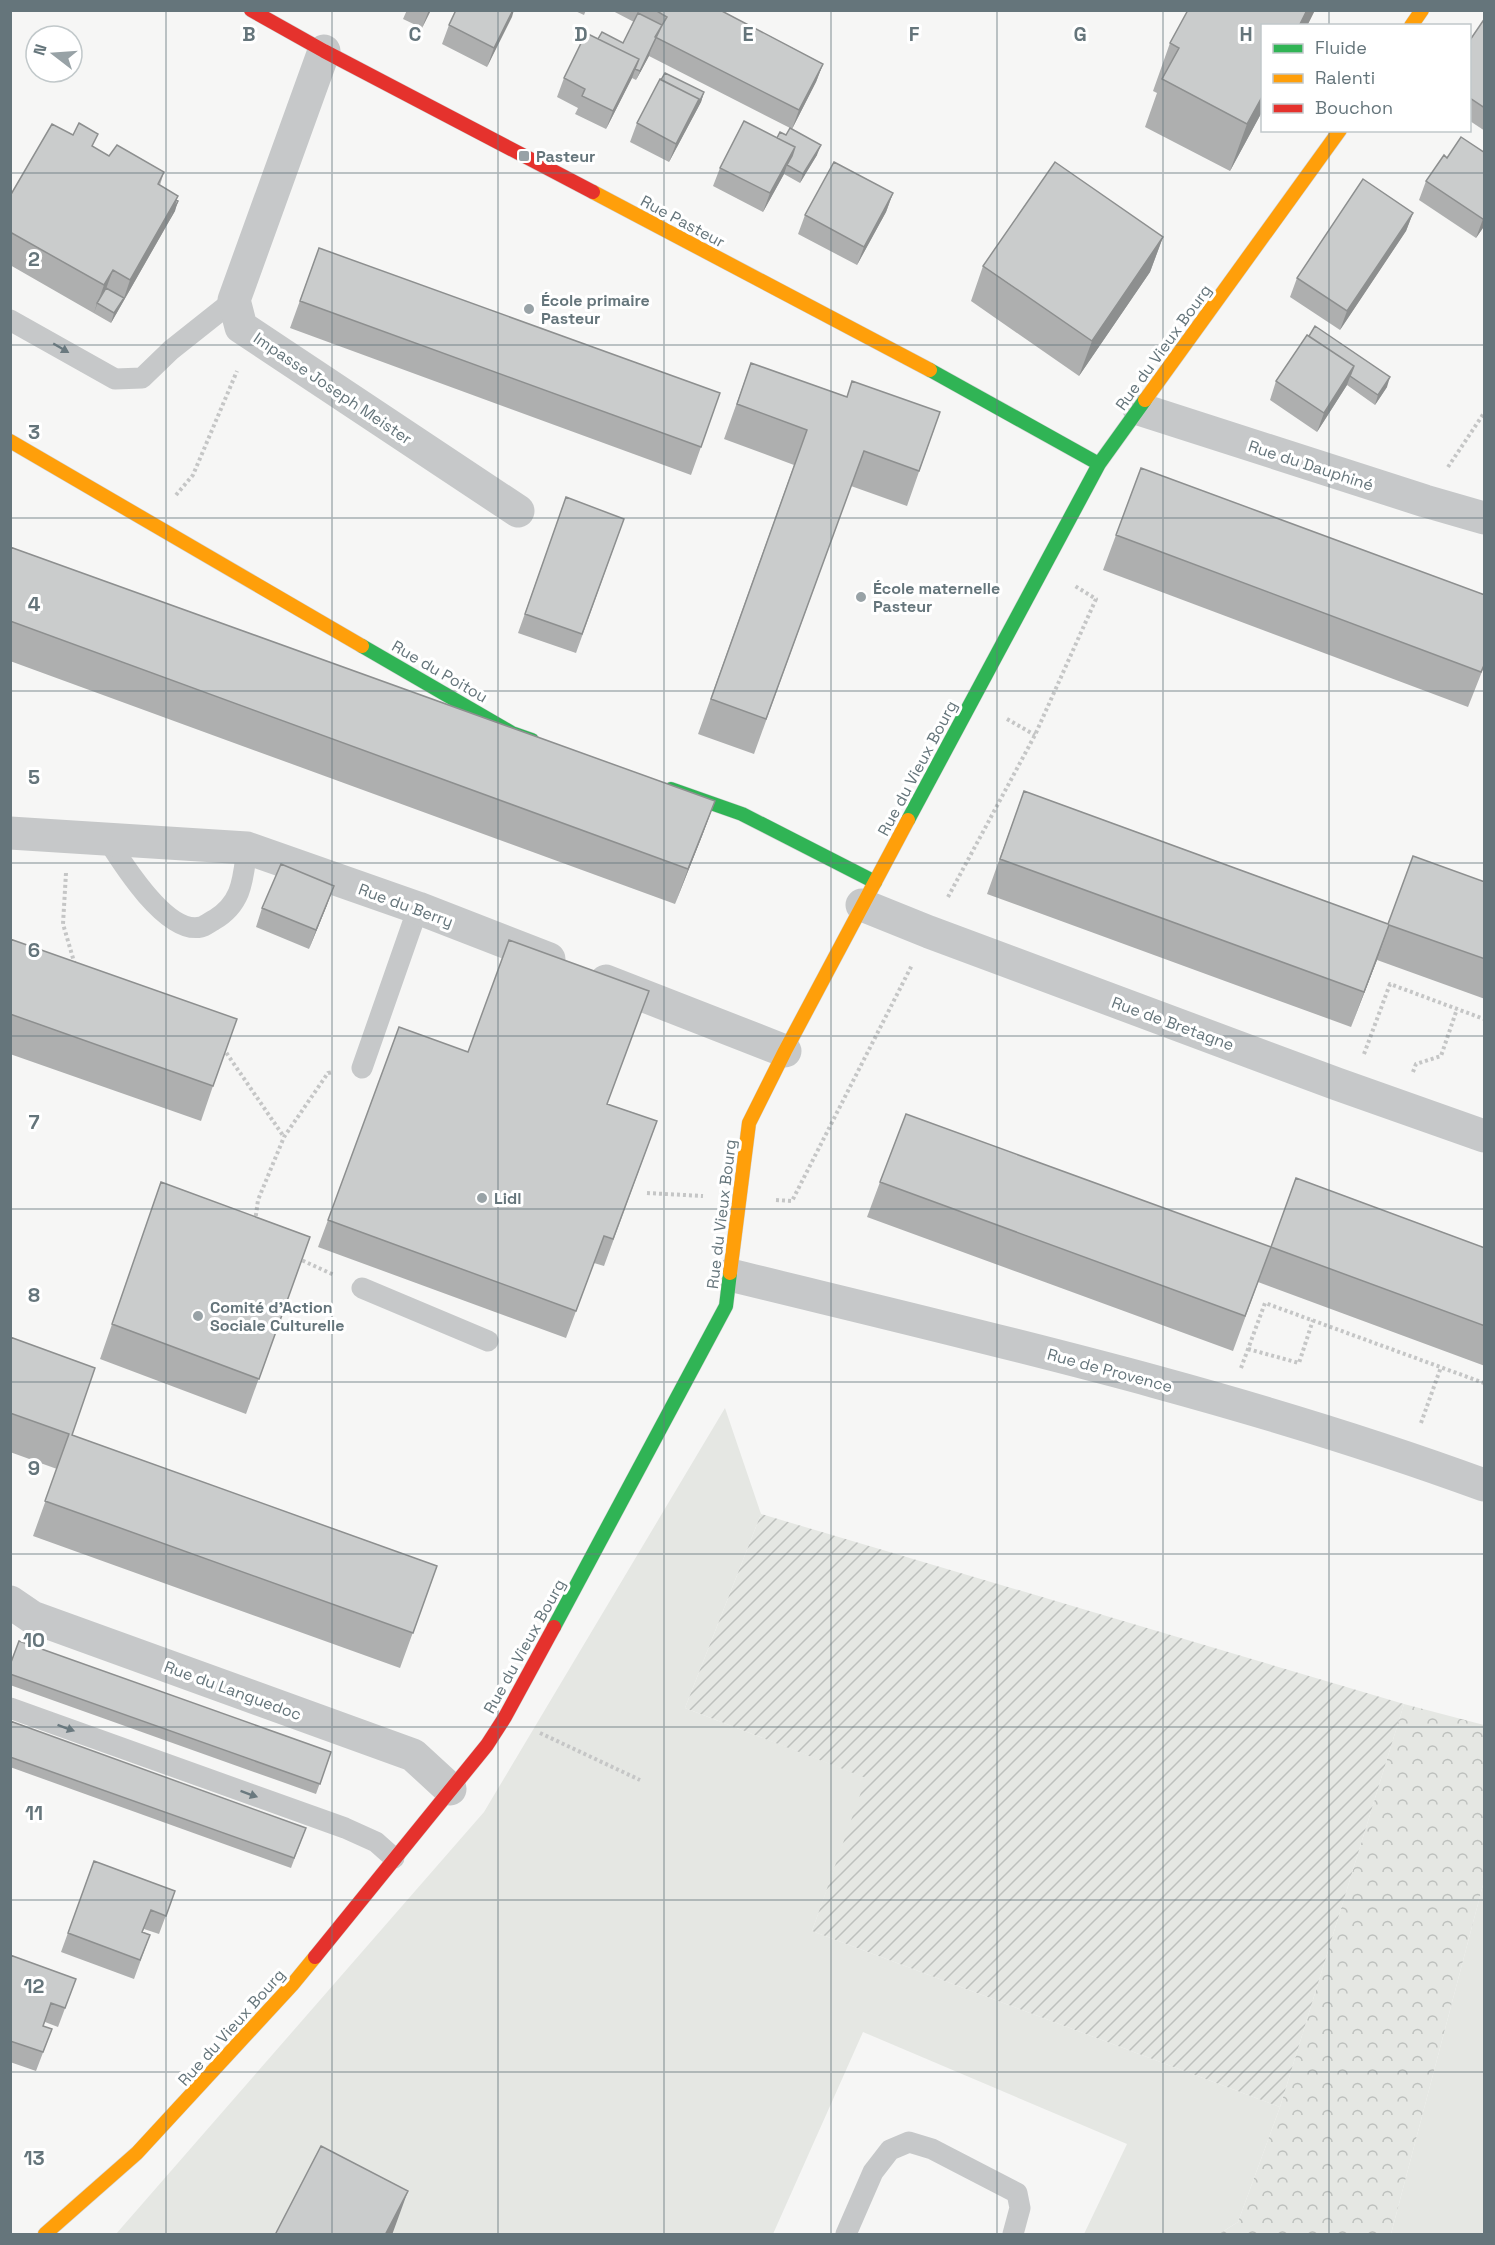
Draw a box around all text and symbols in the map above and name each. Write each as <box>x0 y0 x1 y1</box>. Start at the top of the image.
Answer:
text: B <box>242 21 256 47</box>
text: C <box>409 21 422 47</box>
text: D <box>574 21 588 47</box>
text: E <box>742 21 754 47</box>
text: F <box>909 21 920 47</box>
text: G <box>1073 21 1087 47</box>
text: H <box>1239 21 1253 47</box>
north arrow <box>24 24 84 84</box>
legend <box>1261 24 1471 132</box>
text: Fluide <box>1315 36 1367 59</box>
text: N <box>29 42 52 58</box>
text: Ralenti <box>1315 66 1375 89</box>
text: Bouchon <box>1315 96 1393 119</box>
place label: Pasteur <box>536 146 595 167</box>
marker: Pasteur <box>517 149 531 163</box>
street label: Rue Pasteur <box>637 190 729 252</box>
text: 2 <box>28 246 40 272</box>
street label: Rue du Vieux Bourg <box>1111 280 1216 414</box>
place label: École primaire Pasteur <box>541 290 650 329</box>
marker: École primaire Pasteur <box>522 302 536 316</box>
street label: Impasse Joseph Meister <box>249 328 416 449</box>
one-way arrow <box>53 343 69 354</box>
text: 3 <box>28 419 40 445</box>
street label: Rue du Dauphiné <box>1246 435 1376 496</box>
place label: École maternelle Pasteur <box>873 578 1000 617</box>
marker: École maternelle Pasteur <box>854 590 868 604</box>
text: 4 <box>28 591 41 617</box>
street label: Rue du Poitou <box>388 635 492 707</box>
street label: Rue du Vieux Bourg <box>873 697 962 840</box>
text: 5 <box>28 764 40 790</box>
street label: Rue du Berry <box>355 879 456 932</box>
text: 6 <box>28 937 40 963</box>
street label: Rue de Bretagne <box>1109 992 1237 1055</box>
text: 7 <box>28 1109 40 1135</box>
street label: Rue du Vieux Bourg <box>702 1138 741 1290</box>
place label: Lidl <box>494 1188 521 1209</box>
marker: Lidl <box>475 1191 489 1205</box>
text: 8 <box>28 1282 40 1308</box>
place label: Comité d’Action Sociale Culturelle <box>210 1297 345 1336</box>
marker: Comité d’Action Sociale Culturelle <box>191 1309 205 1323</box>
street label: Rue de Provence <box>1045 1344 1175 1397</box>
text: 9 <box>28 1455 40 1481</box>
street label: Rue du Vieux Bourg <box>479 1575 570 1717</box>
text: 10 <box>23 1627 45 1653</box>
street label: Rue du Languedoc <box>161 1656 304 1725</box>
one-way arrow <box>57 1724 75 1734</box>
one-way arrow <box>240 1789 258 1799</box>
text: 11 <box>25 1800 43 1826</box>
street label: Rue du Vieux Bourg <box>173 1964 290 2090</box>
text: 12 <box>24 1973 45 1999</box>
text: 13 <box>23 2145 45 2171</box>

